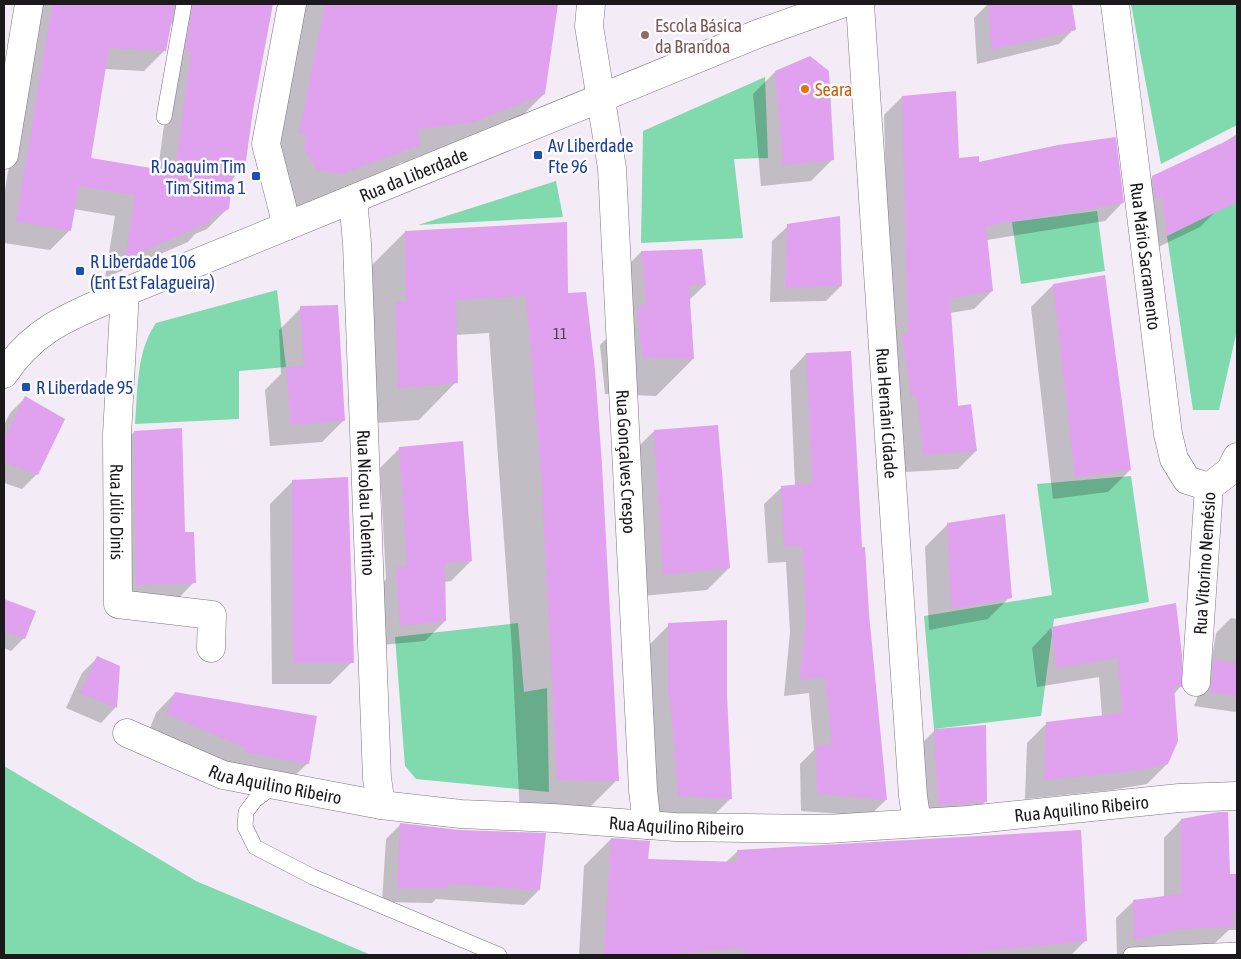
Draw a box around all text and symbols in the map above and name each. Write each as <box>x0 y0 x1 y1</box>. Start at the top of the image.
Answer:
place label: Escola Básica da Brandoa <box>655 15 742 57</box>
marker: Escola Básica da Brandoa <box>639 29 651 41</box>
place label: Seara <box>815 79 852 100</box>
marker: Seara <box>799 83 811 95</box>
place label: Av Liberdade Fte 96 <box>548 135 633 177</box>
street label: Rua da Liberdade <box>356 143 470 206</box>
marker: Av Liberdade Fte 96 <box>532 149 544 161</box>
place label: R Joaquim Tim Tim Sitima 1 <box>151 156 246 198</box>
marker: R Joaquim Tim Tim Sitima 1 <box>250 170 262 182</box>
street label: Rua Mário Sacramento <box>1127 181 1166 331</box>
place label: R Liberdade 106 (Ent Est Falagueira) <box>90 251 215 293</box>
marker: R Liberdade 106 (Ent Est Falagueira) <box>74 265 86 277</box>
house number: 11 <box>553 325 567 342</box>
street label: Rua Hernâni Cidade <box>873 347 902 479</box>
place label: R Liberdade 95 <box>36 377 134 398</box>
marker: R Liberdade 95 <box>20 381 32 393</box>
street label: Rua Gonçalves Crespo <box>613 389 641 534</box>
street label: Rua Nicolau Tolentino <box>353 429 380 576</box>
street label: Rua Júlio Dinis <box>107 464 128 560</box>
street label: Rua Vitorino Nemésio <box>1189 491 1219 635</box>
street label: Rua Aquilino Ribeiro <box>206 760 344 808</box>
street label: Rua Aquilino Ribeiro <box>1013 791 1150 826</box>
street label: Rua Aquilino Ribeiro <box>608 812 744 838</box>

